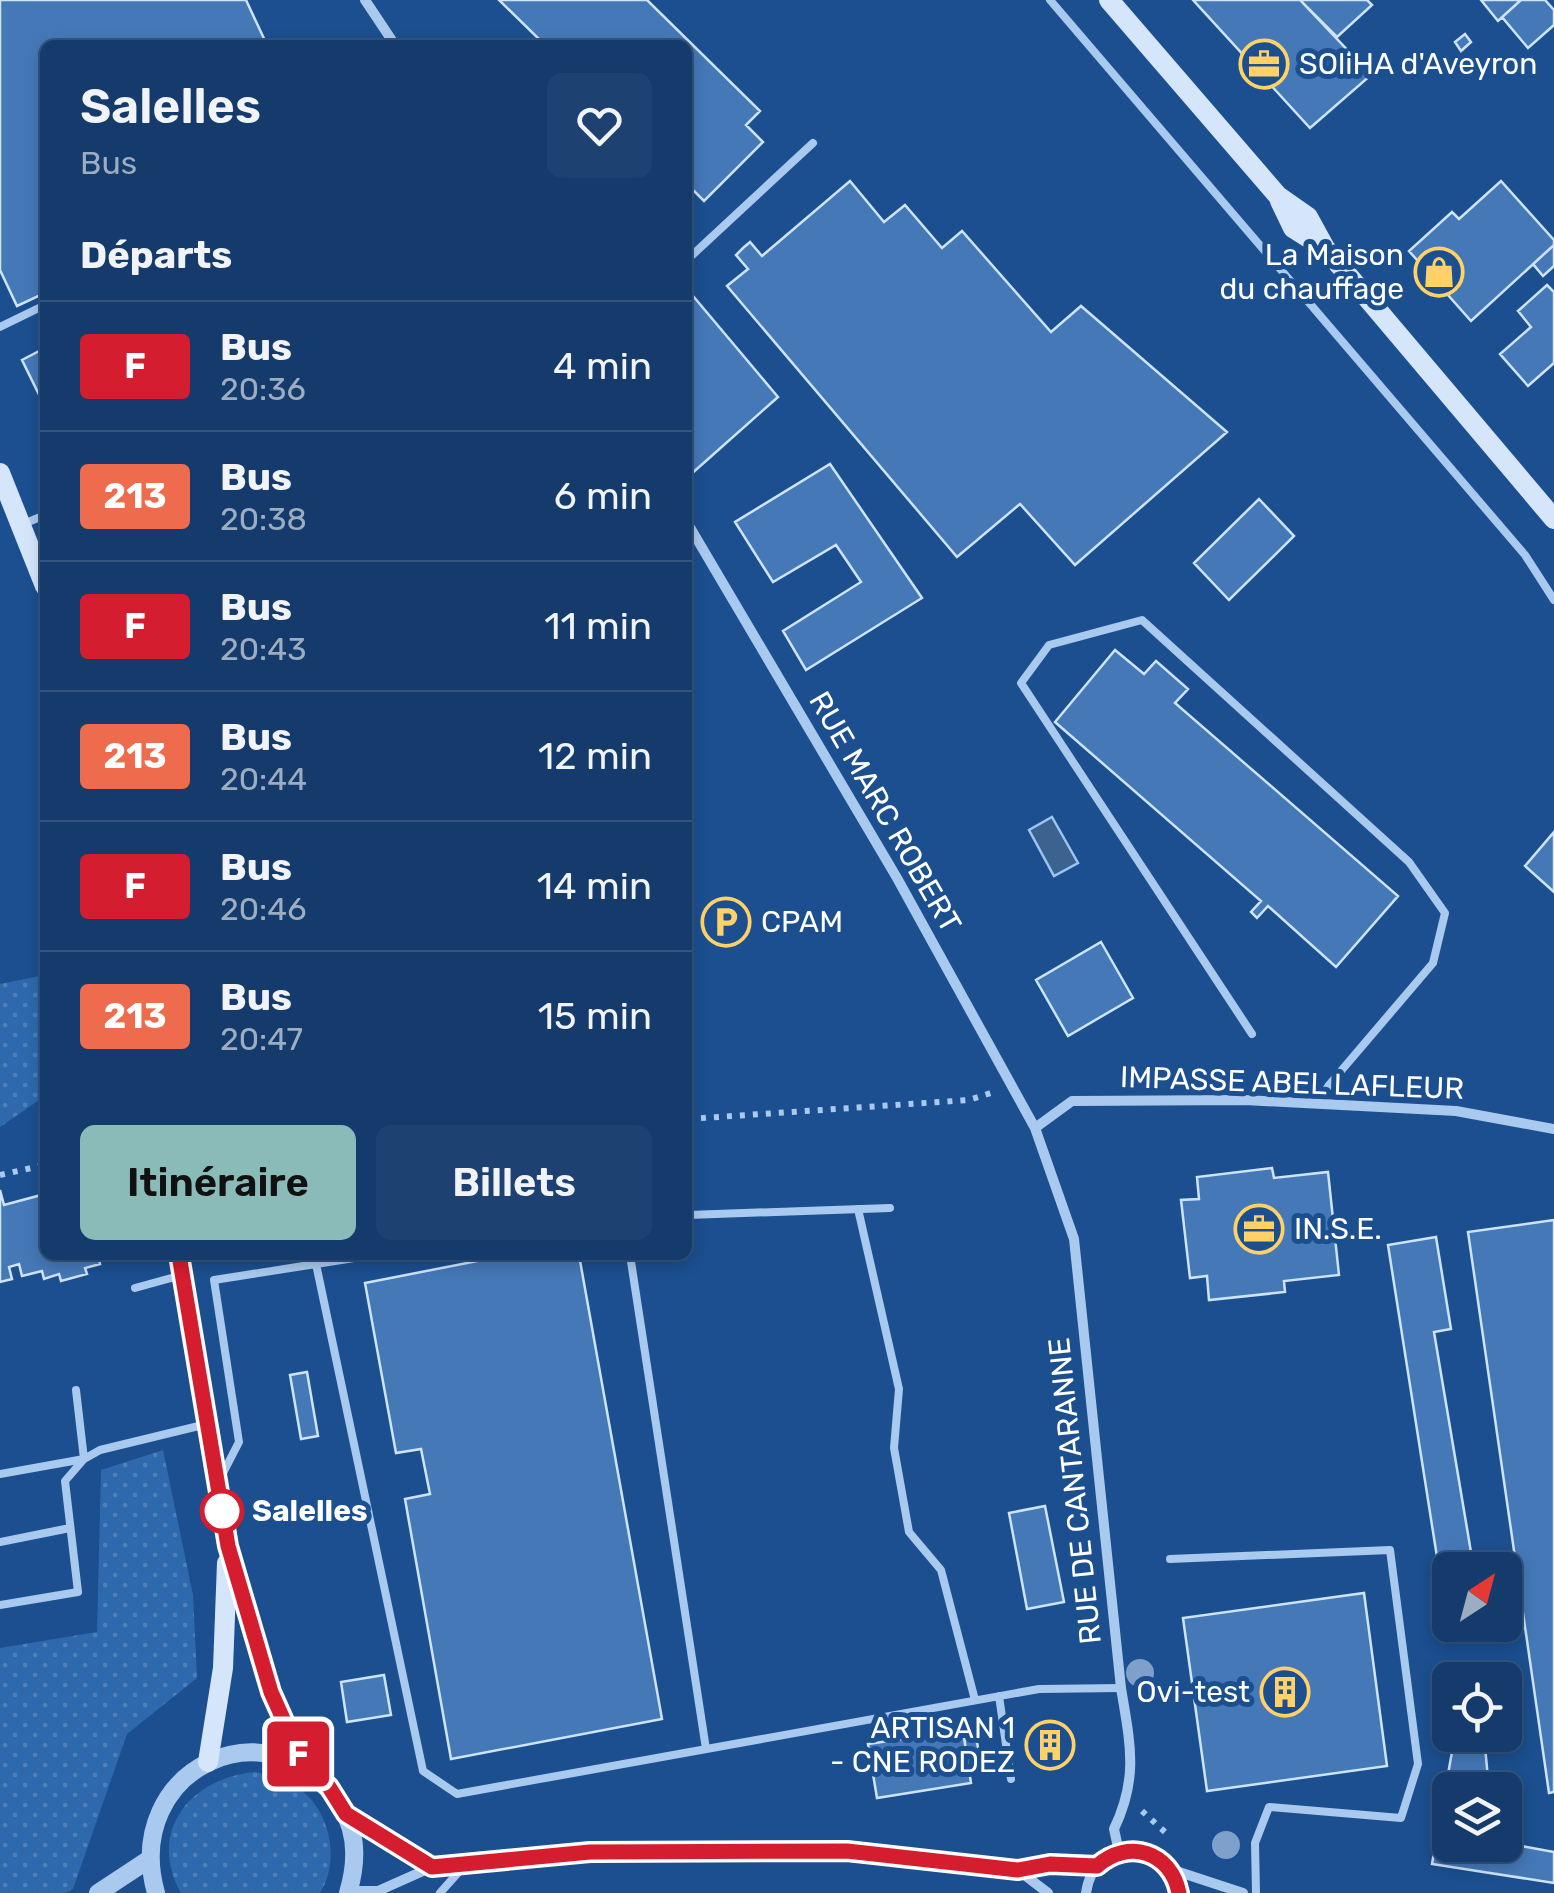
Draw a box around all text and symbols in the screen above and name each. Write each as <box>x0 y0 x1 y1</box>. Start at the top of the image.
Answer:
office icon: SOliHA d'Aveyron <box>1238 38 1290 90</box>
place label: SOliHA d'Aveyron <box>1299 46 1537 82</box>
button: heart <box>547 73 652 178</box>
text: Salelles <box>80 78 261 135</box>
text: Bus <box>80 144 137 182</box>
text: Départs <box>80 232 232 278</box>
place label: La Maison du chauffage <box>1220 237 1404 307</box>
shop icon: La Maison du chauffage <box>1413 246 1465 298</box>
text: Bus <box>220 324 292 370</box>
text: 4 min <box>553 343 652 389</box>
text: F <box>124 345 146 387</box>
text: 20:36 <box>220 370 306 408</box>
text: Bus <box>220 454 292 500</box>
text: 6 min <box>554 473 652 519</box>
text: 213 <box>103 475 167 517</box>
text: 20:38 <box>220 500 307 538</box>
text: Bus <box>220 584 292 630</box>
text: 11 min <box>544 603 652 649</box>
text: F <box>124 605 146 647</box>
text: 20:43 <box>220 630 306 668</box>
street label: RUE MARC ROBERT <box>801 685 969 939</box>
text: Bus <box>220 714 292 760</box>
text: 12 min <box>538 733 652 779</box>
text: 213 <box>103 735 167 777</box>
text: 20:44 <box>220 760 307 798</box>
text: Bus <box>220 844 292 890</box>
text: 14 min <box>537 863 652 909</box>
text: F <box>124 865 146 907</box>
text: 20:46 <box>220 890 306 928</box>
parking icon: CPAM <box>700 896 752 948</box>
place label: CPAM <box>761 904 843 940</box>
text: Bus <box>220 974 292 1020</box>
text: 15 min <box>538 993 652 1039</box>
text: 213 <box>103 995 167 1037</box>
text: 20:47 <box>220 1020 303 1058</box>
street label: IMPASSE ABEL LAFLEUR <box>1119 1059 1465 1107</box>
button: Itinéraire <box>80 1125 356 1240</box>
button: Billets <box>376 1125 652 1240</box>
office icon: IN.S.E. <box>1233 1203 1285 1255</box>
place label: IN.S.E. <box>1294 1211 1382 1247</box>
street label: RUE DE CANTARANNE <box>1041 1336 1109 1646</box>
marker: Salelles <box>201 1490 243 1532</box>
place label: Salelles <box>252 1493 368 1529</box>
north arrow <box>1432 1552 1522 1642</box>
map controls <box>1432 1552 1522 1862</box>
button: locate <box>1432 1662 1522 1752</box>
building icon: Ovi-test <box>1259 1666 1311 1718</box>
place label: Ovi-test <box>1136 1674 1250 1710</box>
place label: ARTISAN 1 - CNE RODEZ <box>830 1710 1015 1780</box>
building icon: ARTISAN 1 - CNE RODEZ <box>1024 1719 1076 1771</box>
line badge: F <box>266 1722 330 1786</box>
text: F <box>287 1733 309 1775</box>
button: layers <box>1432 1772 1522 1862</box>

